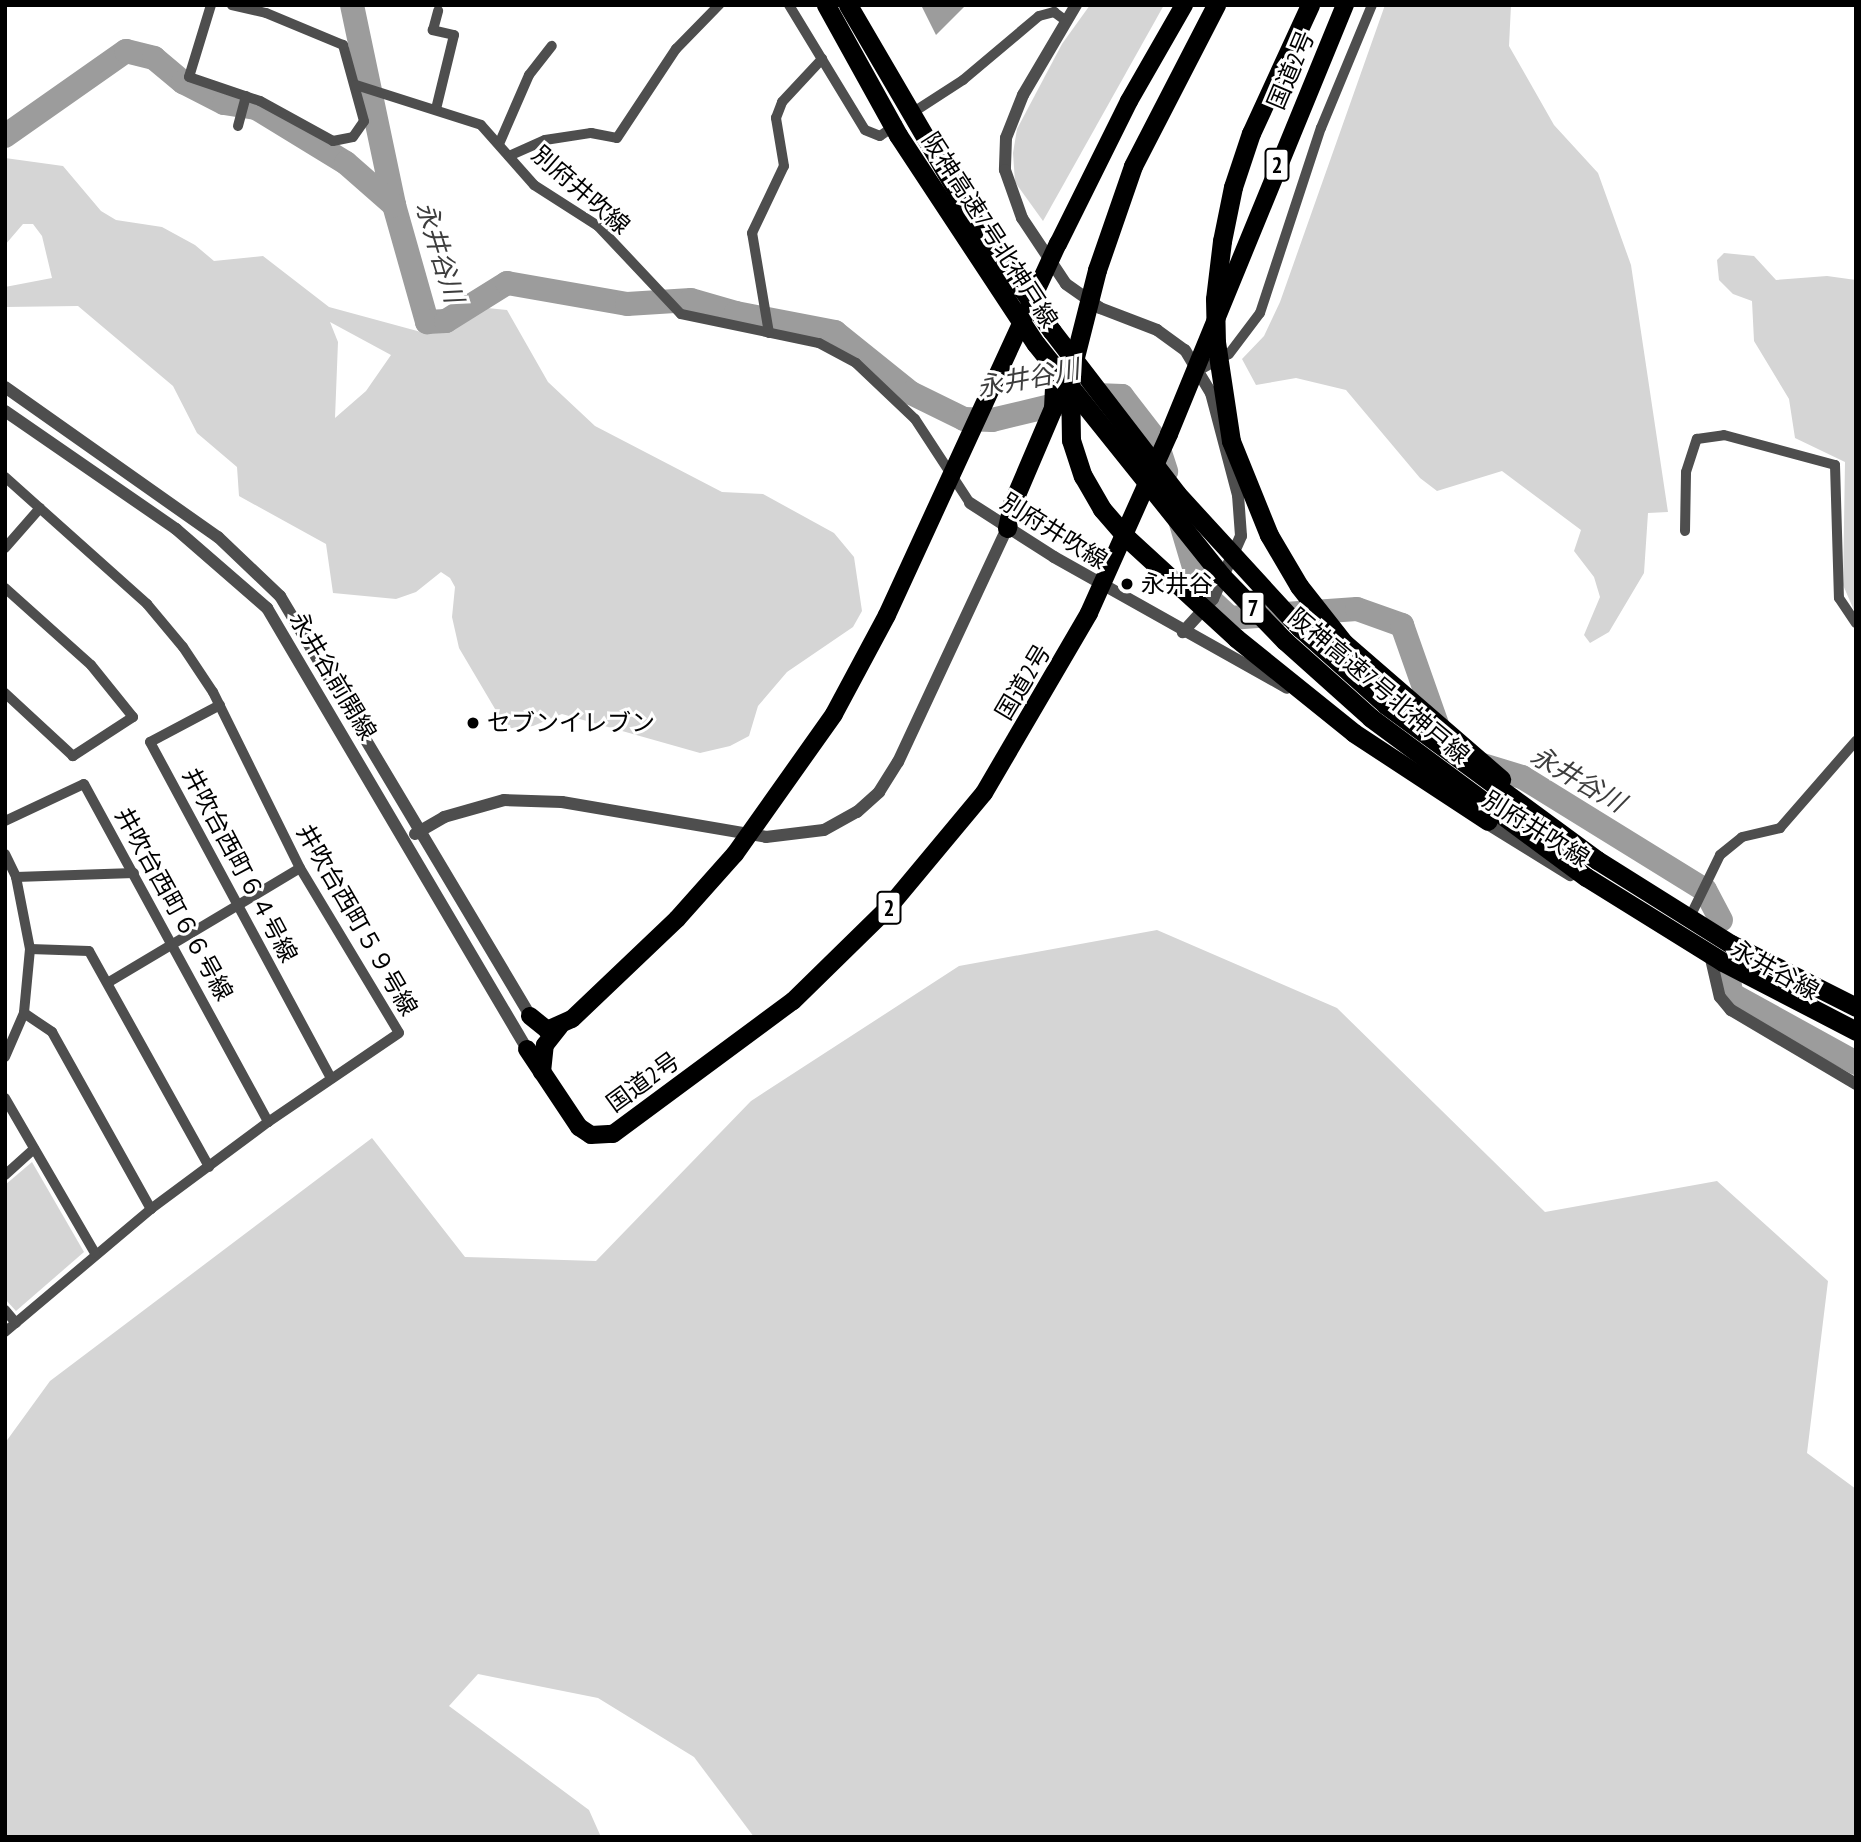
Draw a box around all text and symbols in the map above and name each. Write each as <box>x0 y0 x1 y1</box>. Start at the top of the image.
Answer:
street label: 国道2号 <box>1262 26 1320 114</box>
street label: 阪神高速7号北神戸線 <box>916 127 1064 333</box>
street label: 別府井吹線 <box>526 140 636 240</box>
road number: 2 <box>1263 146 1291 184</box>
water label: 永井谷川 <box>410 198 470 306</box>
water label: 永井谷川 <box>974 353 1082 403</box>
street label: 別府井吹線 <box>995 487 1113 575</box>
place label: 永井谷 <box>1141 570 1213 598</box>
marker: 永井谷 <box>1119 576 1135 592</box>
road number: 7 <box>1239 588 1267 628</box>
street label: 阪神高速7号北神戸線 <box>1283 602 1475 770</box>
street label: 永井谷前開線 <box>284 607 382 745</box>
street label: 国道2号 <box>989 639 1057 725</box>
place label: セブンイレブン <box>487 709 655 737</box>
marker: セブンイレブン <box>465 715 481 731</box>
water label: 永井谷川 <box>1525 739 1631 819</box>
street label: 井吹台西町６４号線 <box>177 763 303 967</box>
street label: 別府井吹線 <box>1477 785 1595 873</box>
street label: 井吹台西町６６号線 <box>109 803 239 1005</box>
street label: 井吹台西町５９号線 <box>291 819 423 1021</box>
road number: 2 <box>875 888 903 928</box>
street label: 永井谷線 <box>1726 934 1824 1006</box>
street label: 国道2号 <box>601 1046 685 1118</box>

